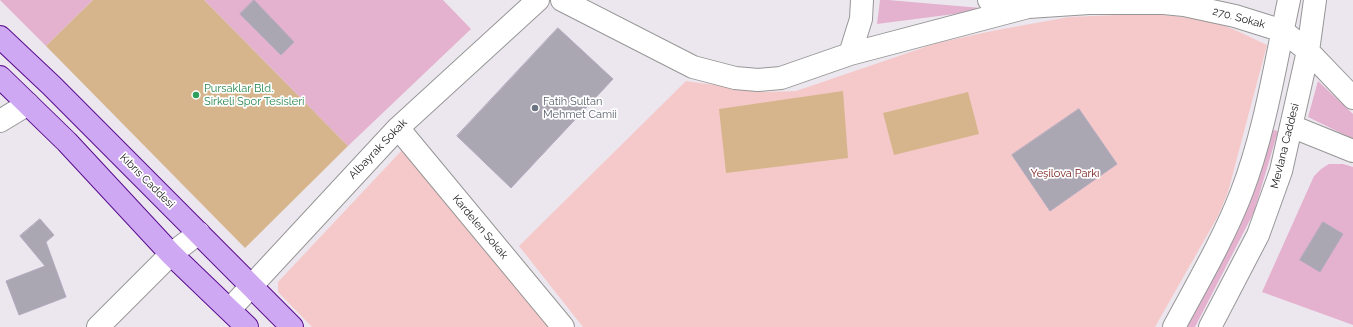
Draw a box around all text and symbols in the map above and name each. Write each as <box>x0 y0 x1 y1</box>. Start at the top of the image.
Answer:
street label: 270. Sokak <box>1211 5 1267 31</box>
place label: Pursaklar Bld. Sirkeli Spor Tesisleri <box>204 82 304 108</box>
marker: Pursaklar Bld. Sirkeli Spor Tesisleri <box>191 90 201 100</box>
place label: Fatih Sultan Mehmet Camii <box>543 95 617 121</box>
street label: Mevlana Caddesi <box>1268 102 1302 190</box>
marker: Fatih Sultan Mehmet Camii <box>530 103 540 113</box>
street label: Albayrak Sokak <box>346 116 410 182</box>
street label: Kıbrıs Caddesi <box>117 151 177 211</box>
park label: Yeşilova Parkı <box>1030 167 1100 181</box>
street label: Kardelen Sokak <box>449 192 511 262</box>

